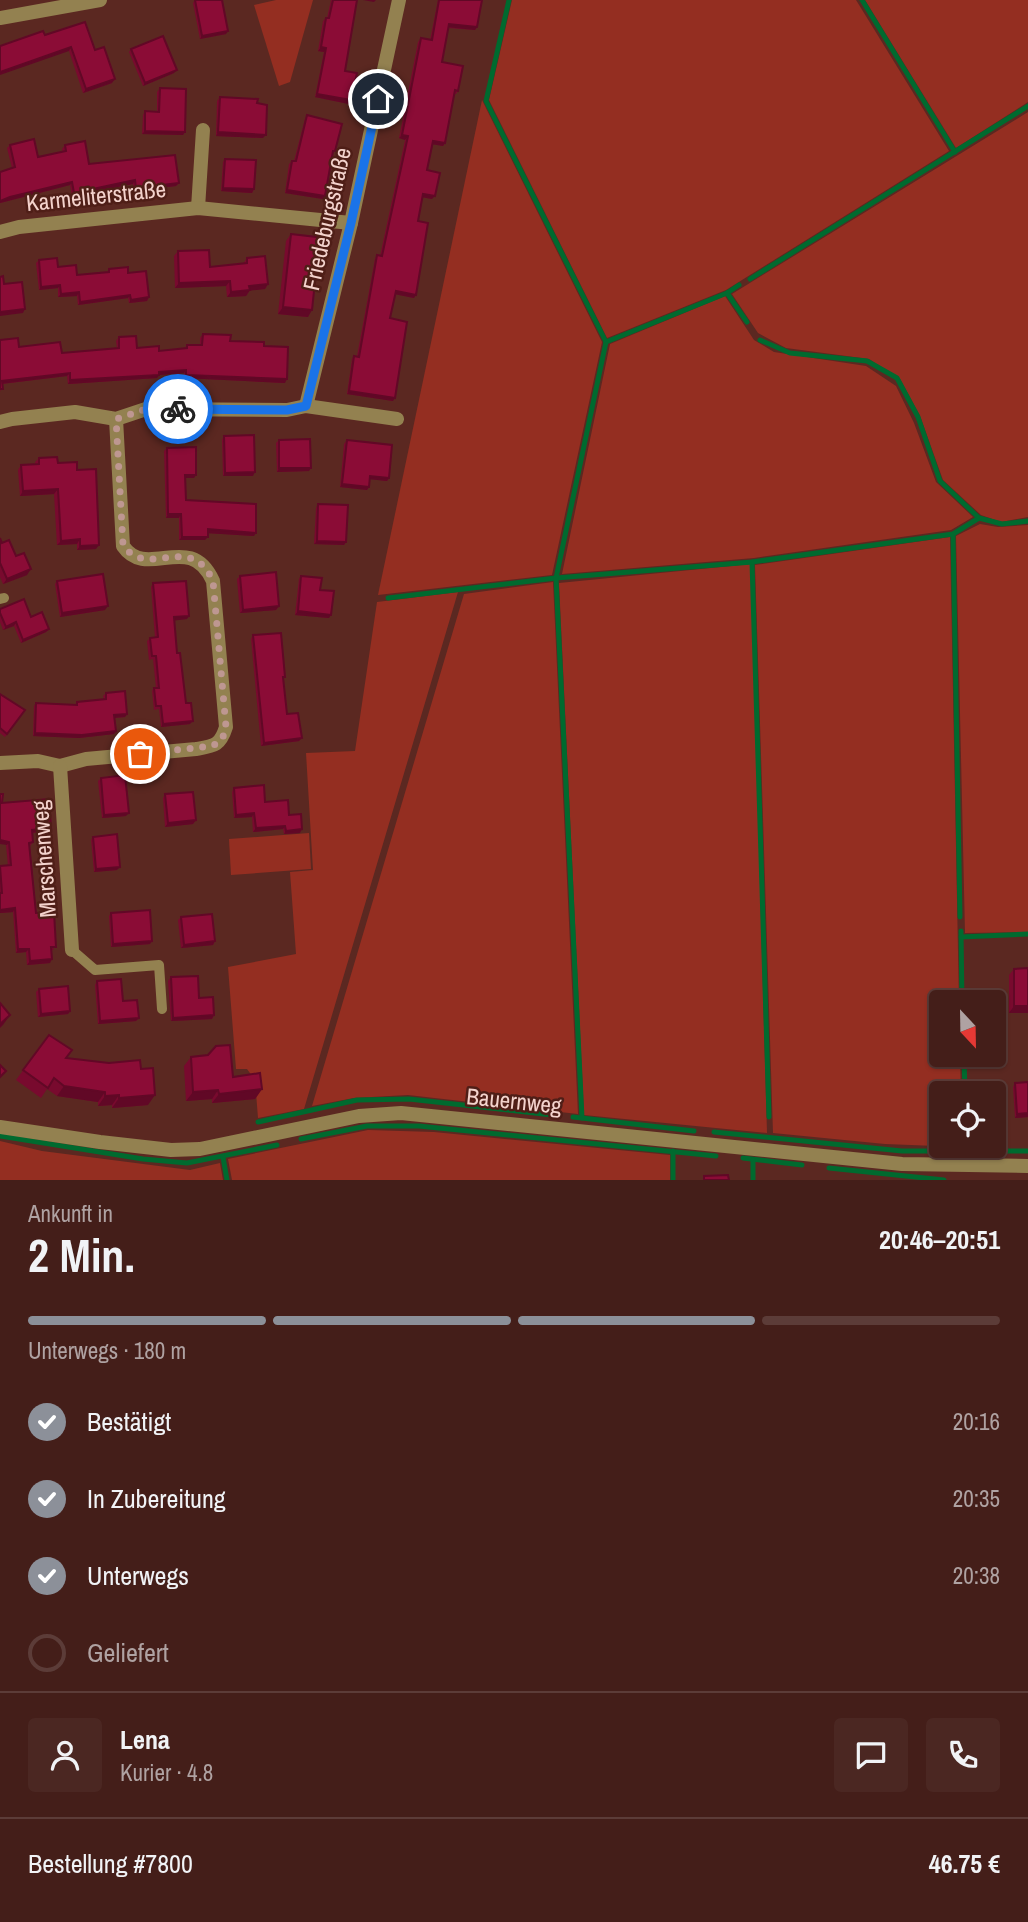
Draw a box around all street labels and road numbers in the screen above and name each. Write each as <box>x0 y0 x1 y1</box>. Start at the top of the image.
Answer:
street label: Friedeburgstraße <box>295 144 358 293</box>
street label: Karmeliterstraße <box>24 173 167 218</box>
street label: Marschenweg <box>24 799 63 919</box>
street label: Bauernweg <box>465 1080 564 1121</box>

